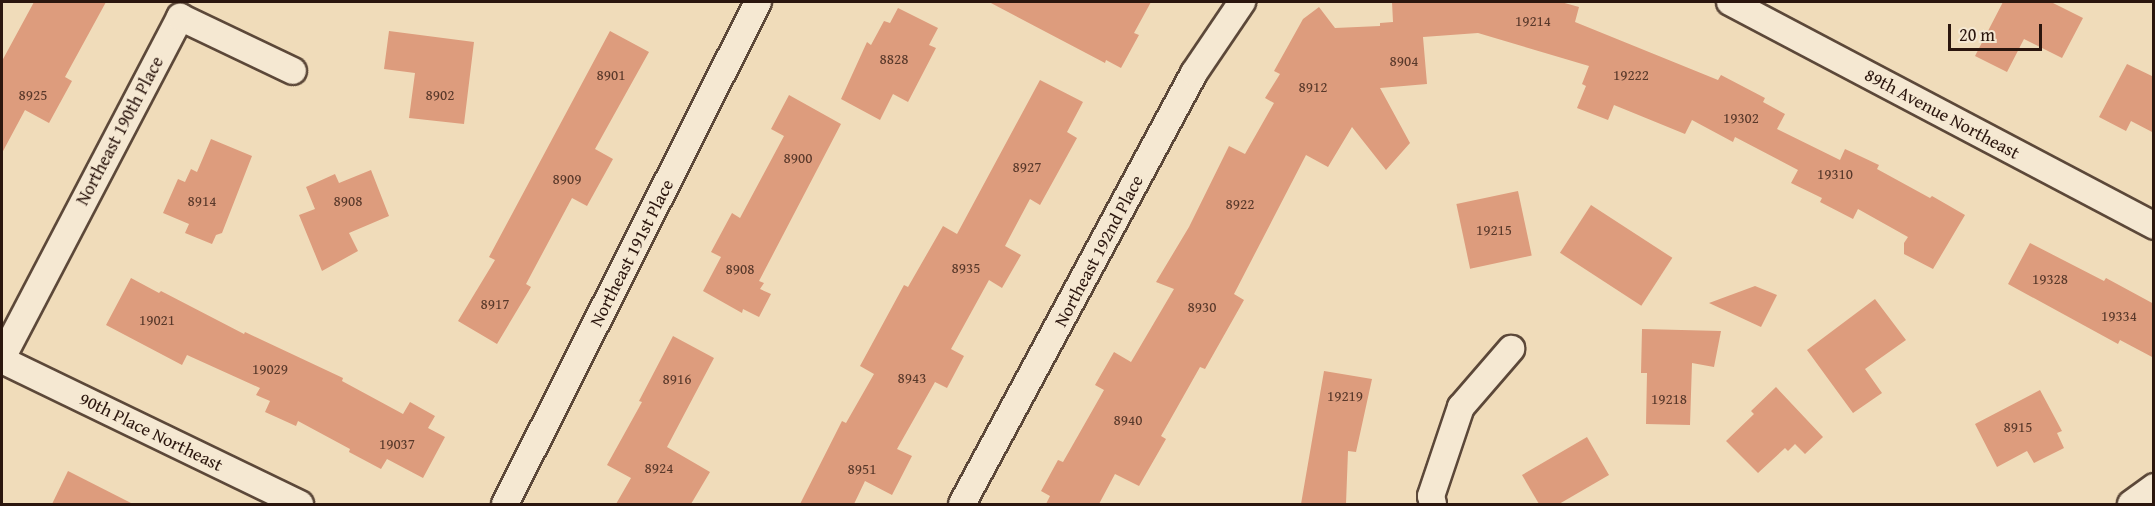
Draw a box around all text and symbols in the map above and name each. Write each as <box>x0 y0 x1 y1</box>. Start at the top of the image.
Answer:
house number: 19214 <box>1515 12 1551 30</box>
scale bar <box>1951 12 2046 50</box>
text: 20 m <box>1959 21 1995 48</box>
house number: 8828 <box>880 50 908 68</box>
house number: 8904 <box>1390 52 1418 70</box>
street label: Northeast 190th Place <box>72 53 168 209</box>
street label: 89th Avenue Northeast <box>1861 64 2023 164</box>
house number: 8901 <box>597 66 625 84</box>
house number: 19222 <box>1613 66 1649 84</box>
house number: 8912 <box>1299 78 1327 96</box>
house number: 8925 <box>19 86 47 104</box>
house number: 8902 <box>426 86 454 104</box>
house number: 19302 <box>1723 109 1759 127</box>
house number: 8900 <box>784 149 812 167</box>
house number: 8927 <box>1013 158 1041 176</box>
house number: 19310 <box>1817 165 1853 183</box>
house number: 8909 <box>553 170 581 188</box>
street label: Northeast 192nd Place <box>1050 172 1148 330</box>
street label: Northeast 191st Place <box>586 176 678 330</box>
house number: 8914 <box>188 192 216 210</box>
house number: 8908 <box>334 192 362 210</box>
house number: 8922 <box>1226 195 1254 213</box>
house number: 19215 <box>1476 221 1512 239</box>
house number: 8935 <box>952 259 980 277</box>
house number: 8908 <box>726 260 754 278</box>
house number: 19328 <box>2032 270 2068 288</box>
house number: 8917 <box>481 295 509 313</box>
house number: 8930 <box>1188 298 1216 316</box>
house number: 19334 <box>2101 307 2137 325</box>
house number: 19021 <box>139 311 175 329</box>
house number: 19029 <box>252 360 288 378</box>
house number: 8943 <box>898 369 926 387</box>
house number: 8916 <box>663 370 691 388</box>
house number: 19219 <box>1327 387 1363 405</box>
street label: 90th Place Northeast <box>76 388 226 476</box>
house number: 19218 <box>1651 390 1687 408</box>
house number: 8940 <box>1114 411 1142 429</box>
house number: 8915 <box>2004 418 2032 436</box>
house number: 19037 <box>379 435 415 453</box>
house number: 8924 <box>645 459 673 477</box>
house number: 8951 <box>848 460 876 478</box>

